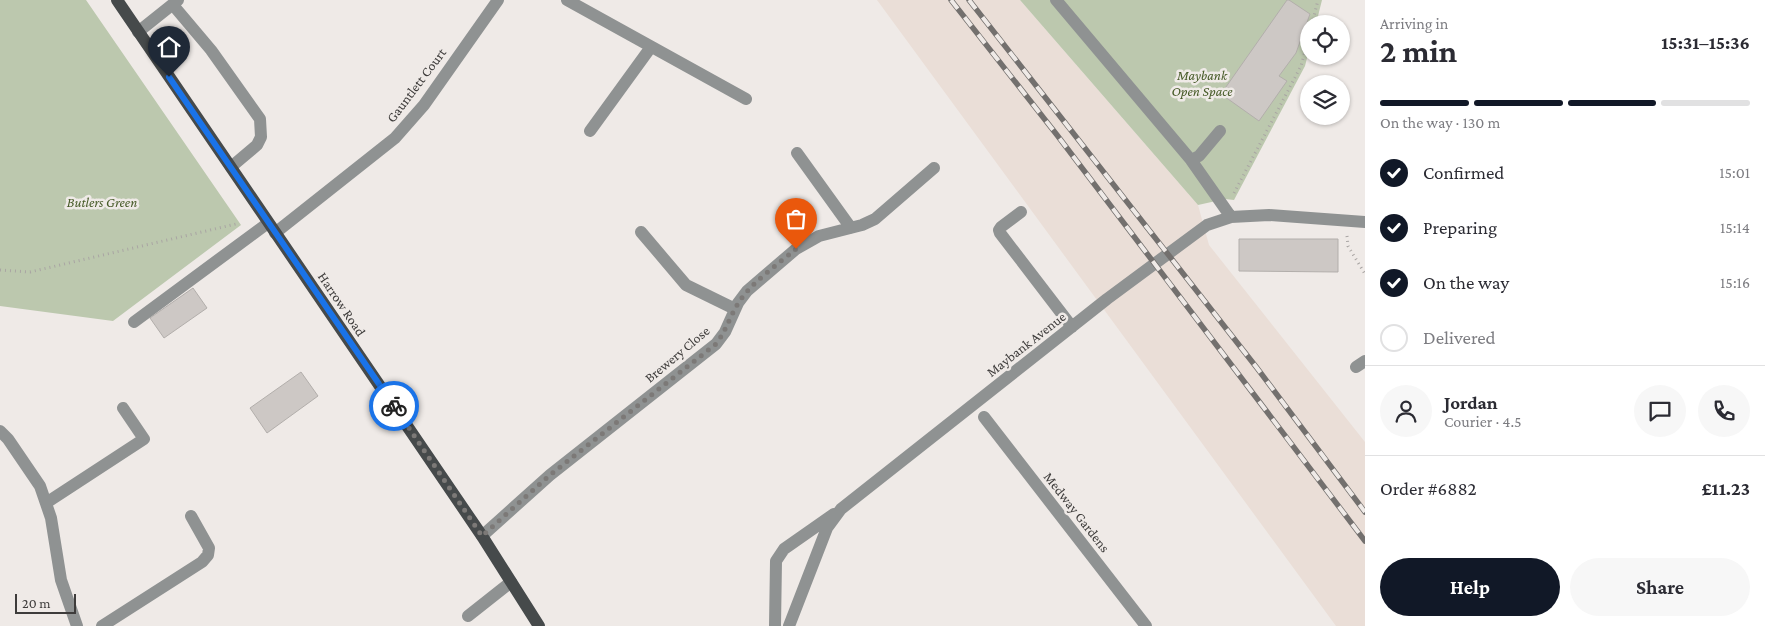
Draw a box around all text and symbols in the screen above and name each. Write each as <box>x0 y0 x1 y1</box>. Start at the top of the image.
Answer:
map controls <box>1300 15 1350 125</box>
button: locate <box>1300 15 1350 65</box>
text: Arriving in <box>1380 15 1448 32</box>
pin <box>148 26 190 77</box>
text: 15:31–15:36 <box>1661 32 1750 53</box>
icon: home <box>155 33 183 61</box>
text: 2 min <box>1380 33 1457 69</box>
street label: Gauntlett Court <box>383 44 449 125</box>
park label: Maybank Open Space <box>1171 67 1233 99</box>
button: layers <box>1300 75 1350 125</box>
text: On the way · 130 m <box>1380 114 1500 131</box>
icon: check <box>1380 159 1408 187</box>
text: Confirmed <box>1423 162 1504 183</box>
text: 15:01 <box>1719 164 1750 181</box>
park label: Butlers Green <box>67 194 137 210</box>
pin <box>775 198 817 249</box>
icon: bag <box>782 205 810 233</box>
icon: check <box>1380 214 1408 242</box>
text: Preparing <box>1423 217 1497 238</box>
text: 15:14 <box>1720 219 1750 236</box>
street label: Harrow Road <box>315 269 370 339</box>
icon: check <box>1380 269 1408 297</box>
text: On the way <box>1423 272 1509 293</box>
text: 15:16 <box>1720 274 1750 291</box>
street label: Maybank Avenue <box>983 308 1069 380</box>
street label: Brewery Close <box>641 322 713 386</box>
text: Delivered <box>1423 327 1496 348</box>
courier <box>369 381 419 431</box>
button: person <box>1380 385 1432 437</box>
button: chat <box>1634 385 1686 437</box>
button: phone <box>1698 385 1750 437</box>
icon: bike <box>380 392 408 420</box>
text: Jordan <box>1444 392 1498 413</box>
text: Courier · 4.5 <box>1444 413 1522 430</box>
street label: Medway Gardens <box>1041 469 1113 555</box>
text: Order #6882 <box>1380 478 1477 499</box>
text: £11.23 <box>1701 478 1750 499</box>
button: Help <box>1380 558 1560 616</box>
button: Share <box>1570 558 1750 616</box>
scale bar <box>15 591 76 614</box>
text: 20 m <box>22 595 50 611</box>

